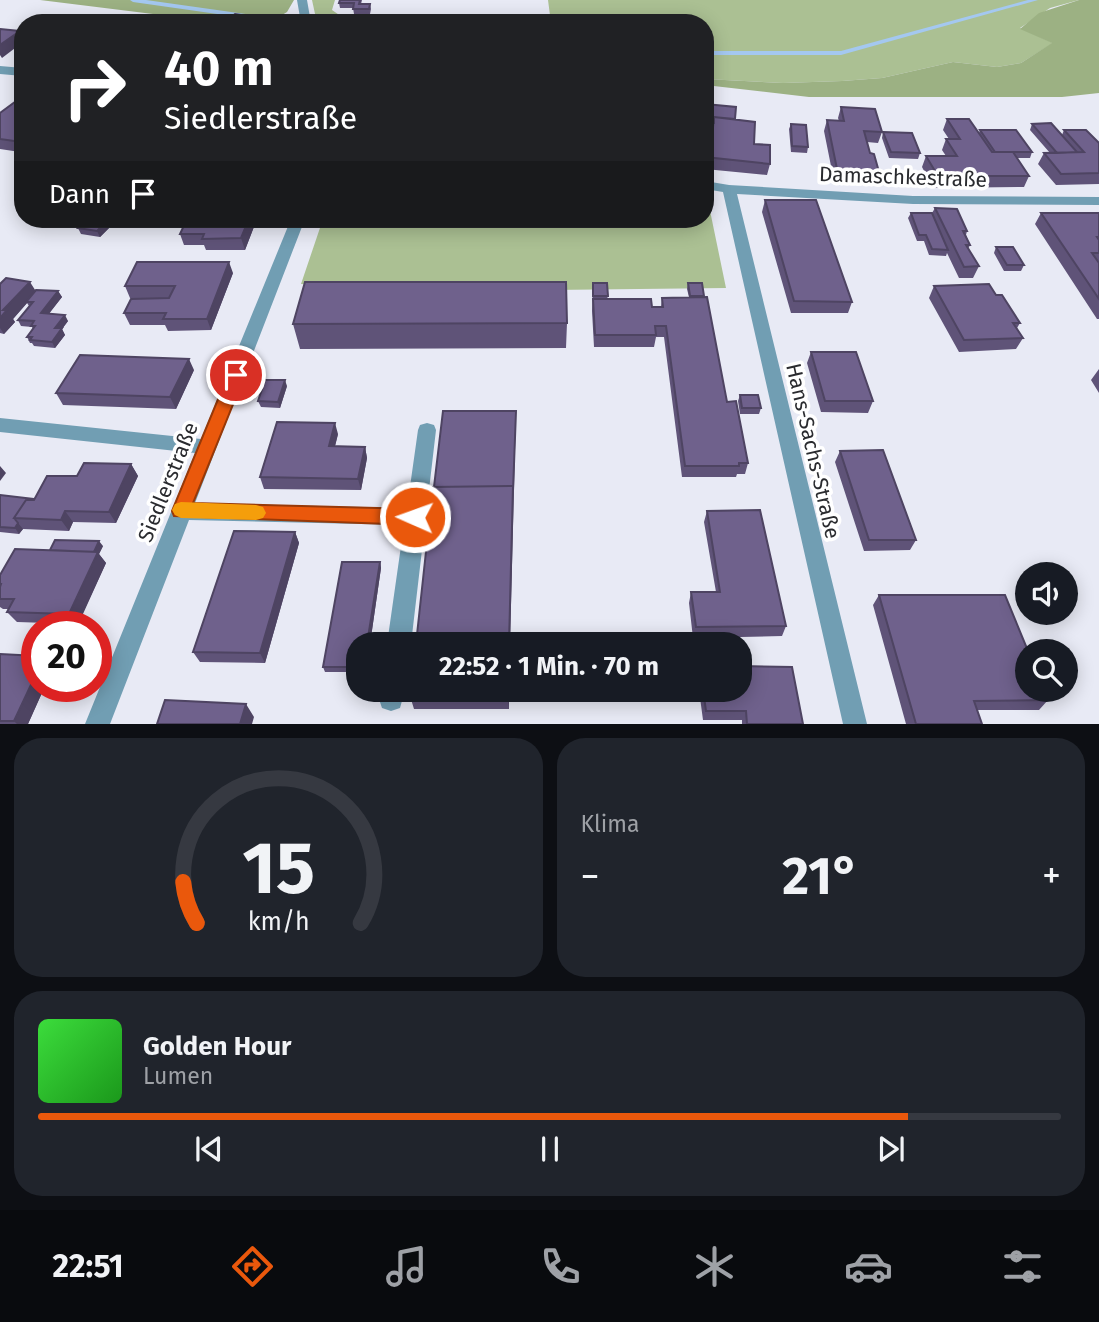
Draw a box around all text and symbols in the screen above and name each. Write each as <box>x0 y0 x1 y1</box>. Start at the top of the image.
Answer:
text: 40 m <box>164 39 273 98</box>
icon: right <box>49 42 140 133</box>
text: Siedlerstraße <box>164 99 357 137</box>
street label: Damaschkestraße <box>818 161 988 193</box>
icon: arrive <box>124 175 162 213</box>
text: Dann <box>49 179 110 210</box>
pin <box>206 345 266 405</box>
icon: arrive <box>217 356 255 394</box>
street label: Hans-Sachs-Straße <box>780 361 846 541</box>
street label: Siedlerstraße <box>132 418 204 546</box>
position arrow <box>378 480 452 554</box>
map controls <box>1015 562 1078 702</box>
button: sound <box>1015 562 1078 625</box>
speed limit sign: 20 <box>21 611 112 702</box>
button: search <box>1015 639 1078 702</box>
text: 22:52 · 1 Min. · 70 m <box>439 651 659 682</box>
text: Klima <box>581 810 640 838</box>
text: 15 <box>242 826 315 913</box>
text: 21° <box>782 845 859 908</box>
text: − <box>581 853 600 899</box>
text: + <box>1042 853 1061 899</box>
text: km/h <box>247 907 309 937</box>
text: Golden Hour <box>143 1031 291 1062</box>
text: Lumen <box>143 1062 213 1090</box>
icon: previous <box>190 1130 228 1168</box>
icon: pause <box>531 1130 569 1168</box>
icon: next <box>872 1130 910 1168</box>
icon: directions <box>228 1242 277 1291</box>
icon: music <box>382 1242 431 1291</box>
icon: phone <box>536 1242 585 1291</box>
icon: climate <box>690 1242 739 1291</box>
icon: car <box>844 1242 893 1291</box>
icon: filters <box>998 1242 1047 1291</box>
text: 22:51 <box>52 1247 124 1285</box>

